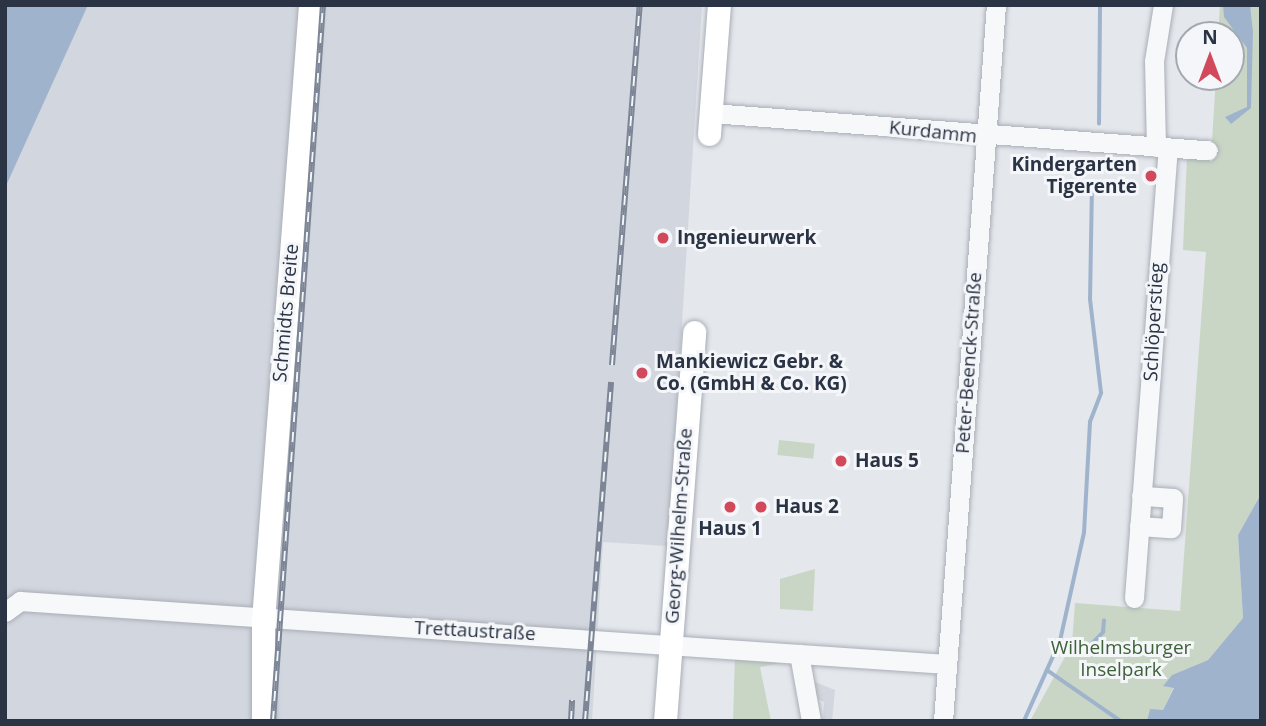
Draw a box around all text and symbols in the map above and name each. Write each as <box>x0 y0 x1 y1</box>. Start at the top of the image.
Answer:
north arrow <box>1175 21 1245 91</box>
text: N <box>1202 24 1218 50</box>
street label: Kurdamm <box>888 116 978 148</box>
place label: Kindergarten Tigerente <box>1011 154 1137 198</box>
marker: Kindergarten Tigerente <box>1143 168 1159 184</box>
place label: Ingenieurwerk <box>677 227 816 249</box>
marker: Ingenieurwerk <box>655 230 671 246</box>
street label: Schmidts Breite <box>269 243 303 383</box>
street label: Schlöperstieg <box>1139 262 1169 382</box>
street label: Peter-Beenck-Straße <box>951 271 987 455</box>
place label: Mankiewicz Gebr. & Co. (GmbH & Co. KG) <box>656 351 847 395</box>
marker: Mankiewicz Gebr. & Co. (GmbH & Co. KG) <box>634 365 650 381</box>
street label: Georg-Wilhelm-Straße <box>661 427 697 625</box>
place label: Haus 5 <box>855 450 919 472</box>
marker: Haus 5 <box>833 453 849 469</box>
place label: Haus 2 <box>775 496 839 518</box>
marker: Haus 1 <box>722 499 738 515</box>
marker: Haus 2 <box>753 499 769 515</box>
place label: Haus 1 <box>698 518 762 540</box>
street label: Trettaustraße <box>414 616 536 646</box>
park label: Wilhelmsburger Inselpark <box>1051 637 1191 681</box>

